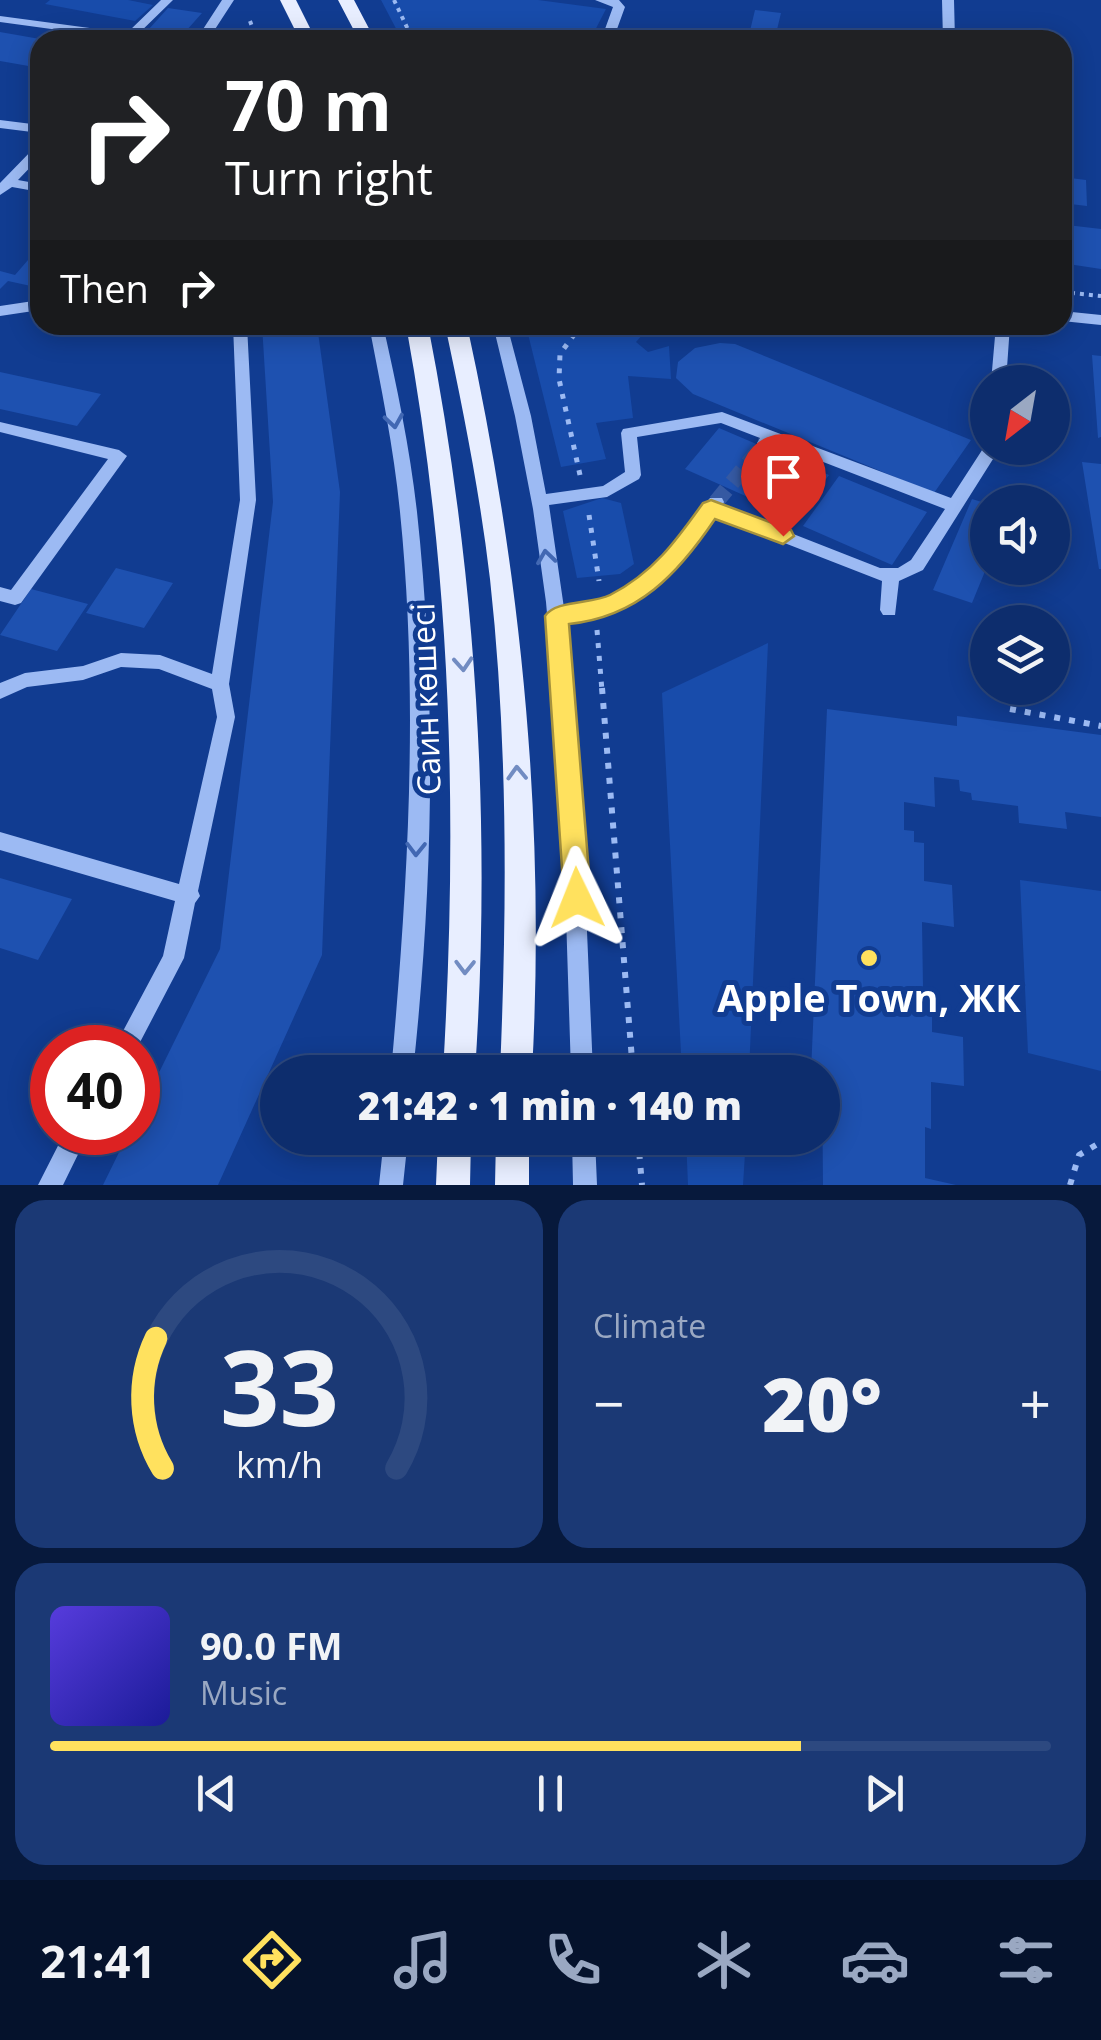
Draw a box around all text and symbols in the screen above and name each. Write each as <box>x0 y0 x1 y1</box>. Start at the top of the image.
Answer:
text: 70 m <box>225 56 392 152</box>
icon: right <box>60 70 190 200</box>
text: Turn right <box>225 147 433 208</box>
icon: right <box>169 260 224 315</box>
text: Then <box>60 262 149 314</box>
north arrow <box>970 365 1070 465</box>
map controls <box>970 365 1070 705</box>
one-way arrow <box>383 412 404 429</box>
pin <box>741 434 826 537</box>
icon: arrive <box>756 449 811 504</box>
button: sound <box>970 485 1070 585</box>
one-way arrow <box>537 548 558 565</box>
street label: Саин көшесі <box>400 602 450 796</box>
button: layers <box>970 605 1070 705</box>
one-way arrow <box>452 656 473 672</box>
one-way arrow <box>507 765 528 781</box>
one-way arrow <box>406 842 427 858</box>
position arrow <box>525 846 629 950</box>
marker: Apple Town, ЖК <box>858 947 880 969</box>
one-way arrow <box>454 960 476 976</box>
place label: Apple Town, ЖК <box>717 971 1021 1023</box>
speed limit sign: 40 <box>30 1025 160 1155</box>
text: 21:42 · 1 min · 140 m <box>358 1079 742 1131</box>
text: Climate <box>593 1304 706 1347</box>
text: 33 <box>220 1315 338 1456</box>
text: 20° <box>762 1352 882 1454</box>
text: − <box>593 1365 624 1440</box>
text: + <box>1020 1365 1051 1440</box>
text: km/h <box>236 1440 322 1488</box>
text: 90.0 FM <box>200 1619 343 1671</box>
text: Music <box>200 1671 287 1714</box>
icon: previous <box>189 1766 244 1821</box>
icon: pause <box>523 1766 578 1821</box>
icon: next <box>857 1766 912 1821</box>
icon: directions <box>237 1925 307 1995</box>
icon: music <box>388 1925 458 1995</box>
icon: phone <box>538 1925 608 1995</box>
icon: climate <box>689 1925 759 1995</box>
icon: car <box>840 1925 910 1995</box>
icon: filters <box>991 1925 1061 1995</box>
text: 21:41 <box>40 1930 156 1991</box>

